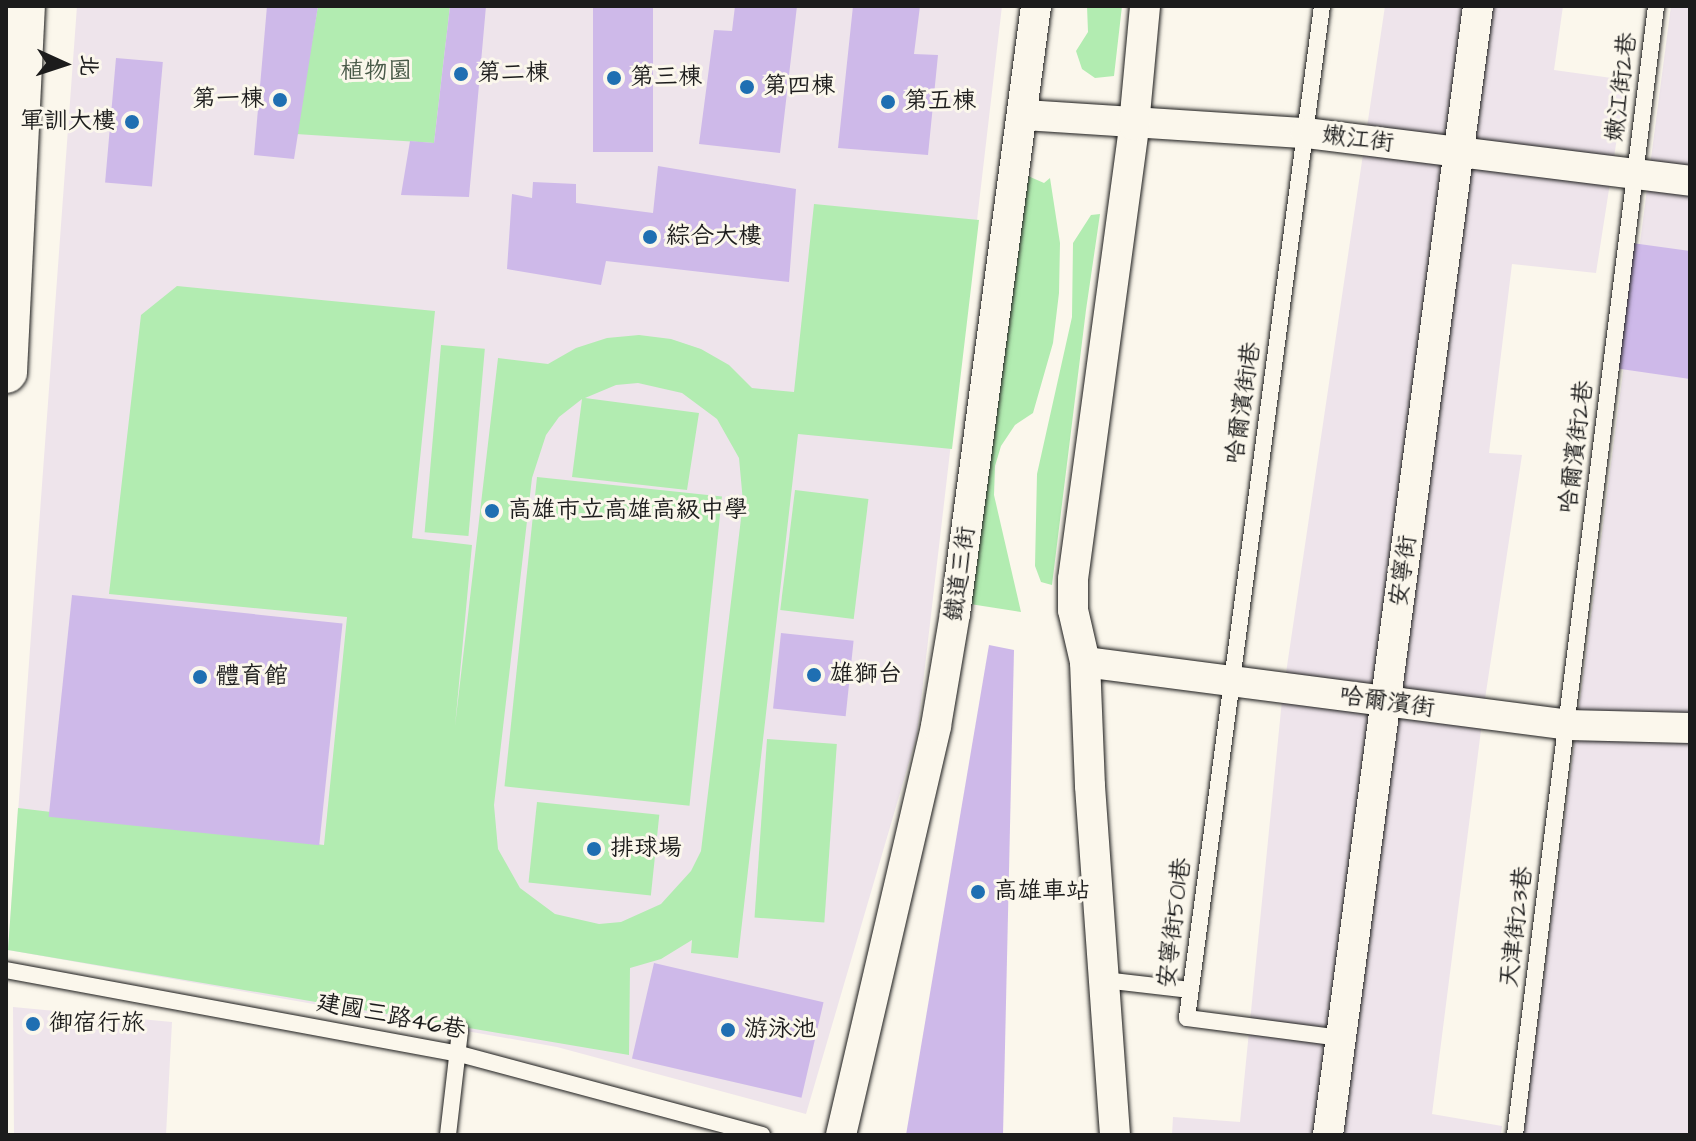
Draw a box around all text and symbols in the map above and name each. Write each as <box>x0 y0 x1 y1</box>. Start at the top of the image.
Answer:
north arrow <box>24 24 104 104</box>
street label: 嫩江街2巷 <box>1601 31 1643 143</box>
text: 北 <box>72 53 105 77</box>
park label: 植物園 <box>340 58 412 86</box>
place label: 第二棟 <box>477 60 549 88</box>
place label: 第三棟 <box>630 64 702 92</box>
marker: 第二棟 <box>452 65 470 83</box>
marker: 第三棟 <box>605 69 623 87</box>
place label: 第四棟 <box>763 73 835 101</box>
marker: 第四棟 <box>738 78 756 96</box>
place label: 第一棟 <box>192 86 264 114</box>
place label: 第五棟 <box>904 88 976 116</box>
marker: 第一棟 <box>271 91 289 109</box>
marker: 第五棟 <box>879 93 897 111</box>
place label: 軍訓大樓 <box>20 108 116 136</box>
marker: 軍訓大樓 <box>123 113 141 131</box>
street label: 嫩江街 <box>1321 121 1395 159</box>
place label: 綜合大樓 <box>666 223 762 251</box>
marker: 綜合大樓 <box>641 228 659 246</box>
street label: 哈爾濱街1巷 <box>1221 340 1267 466</box>
street label: 哈爾濱街2巷 <box>1555 379 1599 515</box>
place label: 高雄市立高雄高級中學 <box>508 497 748 525</box>
marker: 高雄市立高雄高級中學 <box>483 502 501 520</box>
street label: 鐵道三街 <box>940 524 982 624</box>
street label: 安寧街 <box>1385 533 1423 609</box>
place label: 雄獅台 <box>830 661 902 689</box>
place label: 體育館 <box>216 663 288 691</box>
marker: 雄獅台 <box>805 666 823 684</box>
marker: 體育館 <box>191 668 209 686</box>
street label: 哈爾濱街 <box>1337 682 1437 724</box>
place label: 排球場 <box>610 835 682 863</box>
marker: 排球場 <box>585 840 603 858</box>
street label: 安寧街501巷 <box>1153 856 1197 990</box>
street label: 天津街23巷 <box>1495 865 1539 989</box>
place label: 高雄車站 <box>994 878 1090 906</box>
marker: 高雄車站 <box>969 883 987 901</box>
street label: 建國三路46巷 <box>314 988 468 1046</box>
place label: 御宿行旅 <box>49 1010 145 1038</box>
marker: 御宿行旅 <box>24 1015 42 1033</box>
place label: 游泳池 <box>744 1016 816 1044</box>
marker: 游泳池 <box>719 1021 737 1039</box>

